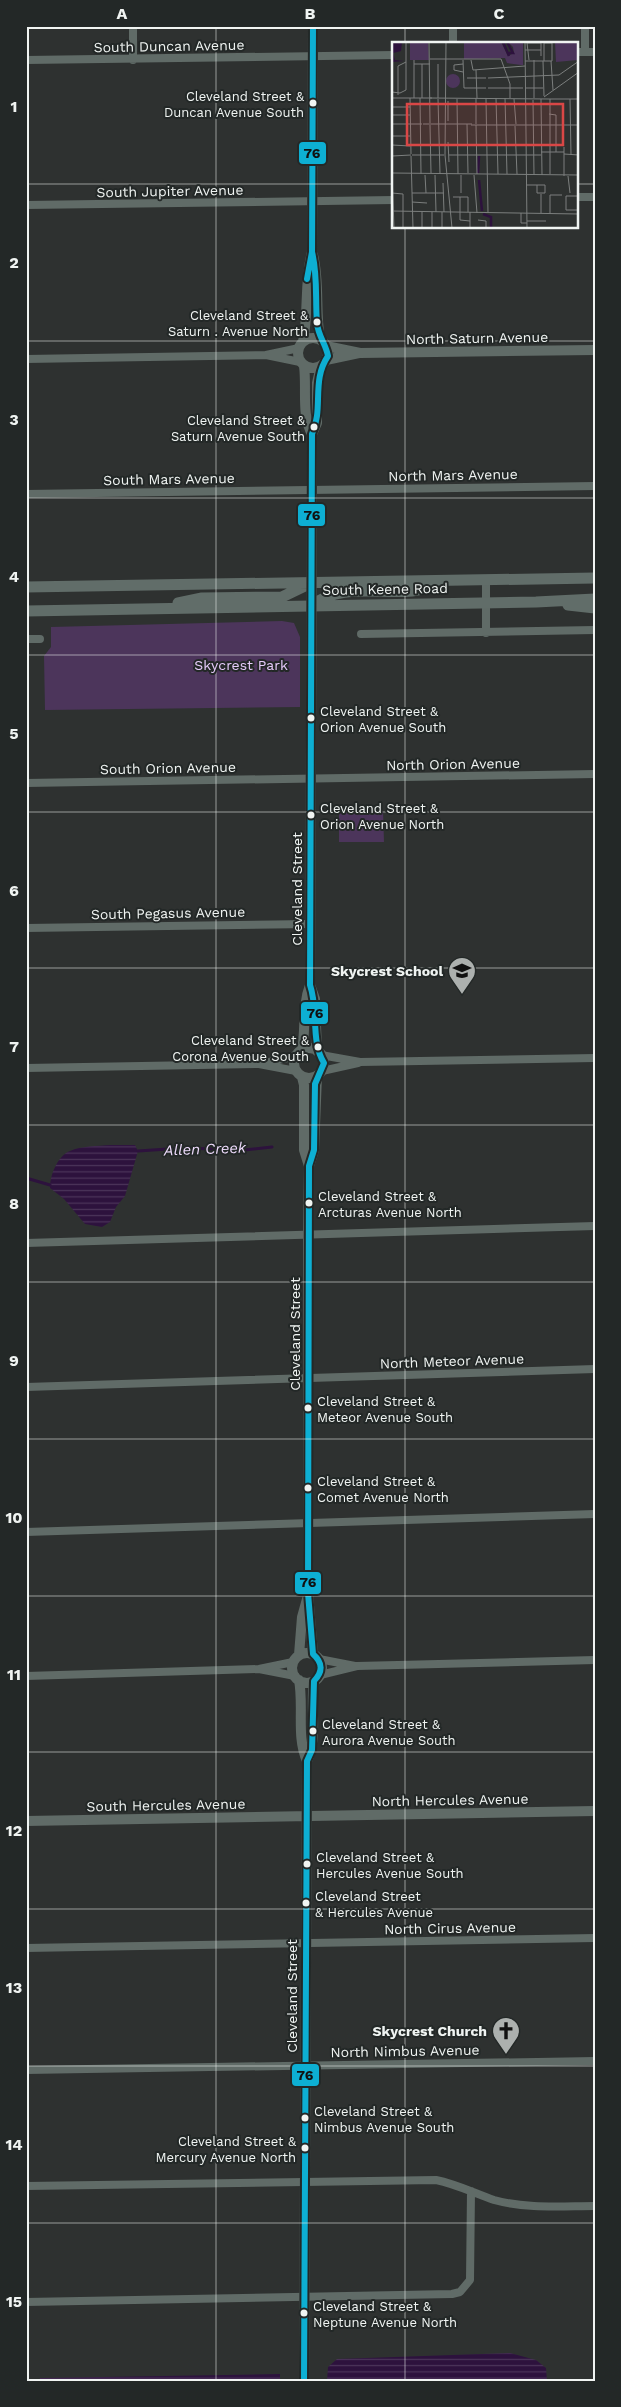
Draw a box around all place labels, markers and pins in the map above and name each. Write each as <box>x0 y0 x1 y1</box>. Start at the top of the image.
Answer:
place label: Cleveland Street & Duncan Avenue South <box>164 89 305 120</box>
marker: Cleveland Street & Duncan Avenue South <box>308 98 318 108</box>
place label: Cleveland Street & Saturn . Avenue North <box>168 308 309 339</box>
marker: Cleveland Street & Saturn . Avenue North <box>312 317 322 327</box>
place label: Cleveland Street & Saturn Avenue South <box>171 413 306 444</box>
marker: Cleveland Street & Saturn Avenue South <box>309 422 319 432</box>
place label: Cleveland Street & Orion Avenue South <box>320 704 446 735</box>
marker: Cleveland Street & Orion Avenue South <box>306 713 316 723</box>
place label: Cleveland Street & Orion Avenue North <box>320 801 444 832</box>
marker: Cleveland Street & Orion Avenue North <box>306 810 316 820</box>
school or university icon: Skycrest School <box>447 956 477 995</box>
place label: Skycrest School <box>331 963 443 979</box>
place label: Cleveland Street & Corona Avenue South <box>172 1033 310 1064</box>
marker: Cleveland Street & Corona Avenue South <box>313 1042 323 1052</box>
place label: Cleveland Street & Arcturas Avenue North <box>318 1189 462 1220</box>
marker: Cleveland Street & Arcturas Avenue North <box>304 1198 314 1208</box>
place label: Cleveland Street & Meteor Avenue South <box>317 1394 453 1425</box>
marker: Cleveland Street & Meteor Avenue South <box>303 1403 313 1413</box>
place label: Cleveland Street & Comet Avenue North <box>317 1474 449 1505</box>
marker: Cleveland Street & Comet Avenue North <box>303 1483 313 1493</box>
place label: Cleveland Street & Aurora Avenue South <box>322 1717 456 1748</box>
marker: Cleveland Street & Aurora Avenue South <box>308 1726 318 1736</box>
place label: Cleveland Street & Hercules Avenue South <box>316 1850 464 1881</box>
marker: Cleveland Street & Hercules Avenue South <box>302 1859 312 1869</box>
place label: Cleveland Street & Hercules Avenue <box>315 1889 433 1920</box>
marker: Cleveland Street & Hercules Avenue <box>301 1898 311 1908</box>
church icon: Skycrest Church <box>491 2016 521 2055</box>
place label: Skycrest Church <box>373 2023 487 2039</box>
place label: Cleveland Street & Nimbus Avenue South <box>314 2104 454 2135</box>
marker: Cleveland Street & Nimbus Avenue South <box>300 2113 310 2123</box>
place label: Cleveland Street & Mercury Avenue North <box>155 2134 297 2165</box>
marker: Cleveland Street & Mercury Avenue North <box>300 2143 310 2153</box>
place label: Cleveland Street & Neptune Avenue North <box>313 2299 457 2330</box>
marker: Cleveland Street & Neptune Avenue North <box>299 2308 309 2318</box>

